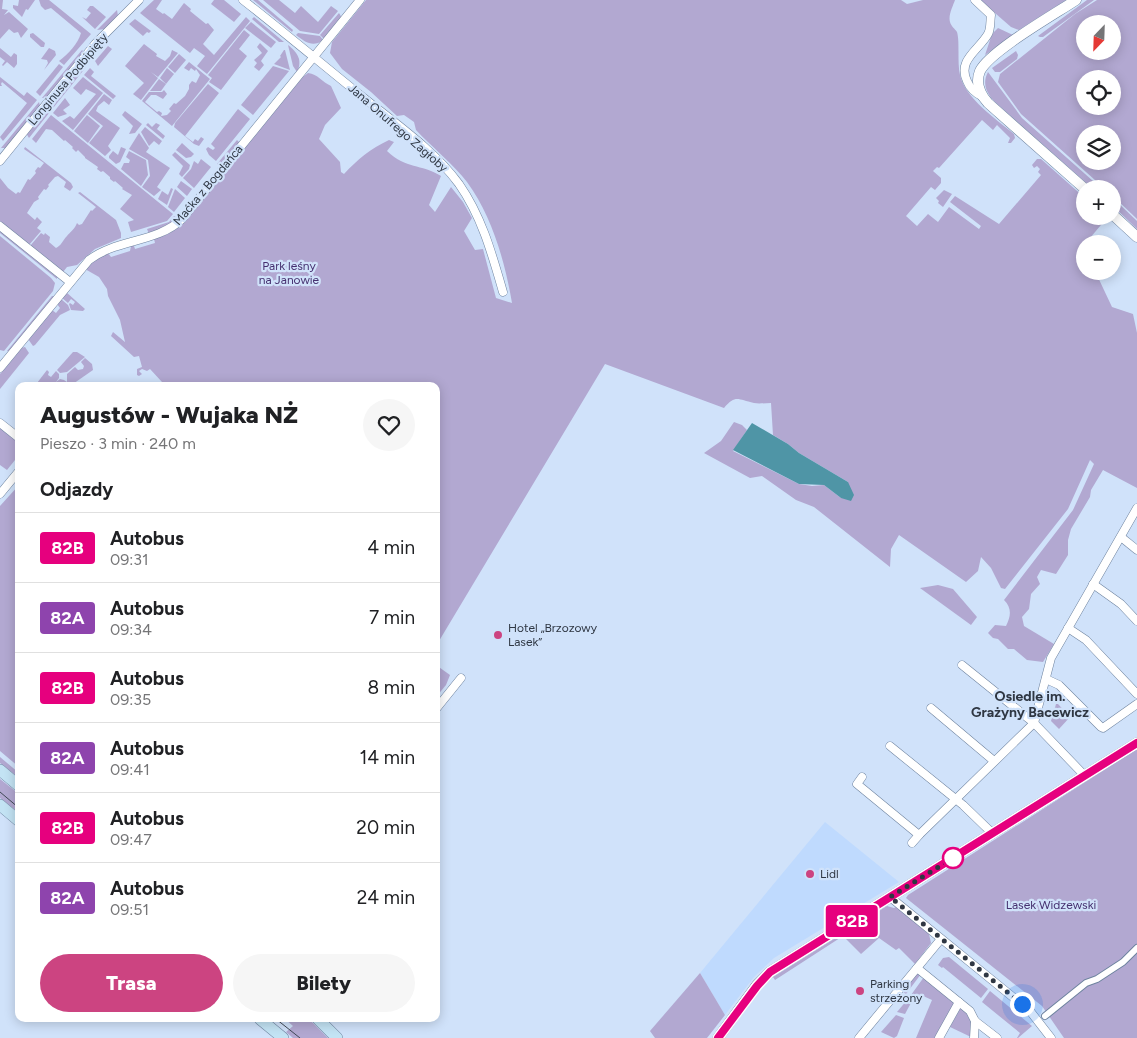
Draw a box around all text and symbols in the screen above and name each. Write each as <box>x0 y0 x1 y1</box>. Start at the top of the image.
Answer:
north arrow <box>1076 15 1121 60</box>
map controls <box>1076 15 1121 280</box>
street label: Longinusa Podbipięty <box>25 30 111 128</box>
button: locate <box>1076 70 1121 115</box>
street label: Jana Onufrego Zagłoby <box>345 81 451 175</box>
button: layers <box>1076 125 1121 170</box>
street label: Maćka z Bogdańca <box>170 142 246 228</box>
button: + <box>1076 180 1121 225</box>
button: − <box>1076 235 1121 280</box>
park label: Park leśny na Janowie <box>259 259 320 287</box>
button: heart <box>363 399 415 451</box>
text: Augustów - Wujaka NŻ <box>40 400 298 429</box>
text: Pieszo · 3 min · 240 m <box>40 434 196 453</box>
text: Odjazdy <box>40 478 113 501</box>
text: Autobus <box>110 527 184 550</box>
text: 4 min <box>367 536 415 559</box>
text: 82B <box>51 537 84 559</box>
text: 09:31 <box>110 550 149 569</box>
text: Autobus <box>110 597 184 620</box>
text: 7 min <box>369 606 415 629</box>
text: 82A <box>50 607 85 629</box>
text: 09:34 <box>110 620 152 639</box>
place label: Hotel „Brzozowy Lasek” <box>508 621 598 649</box>
marker: Hotel „Brzozowy Lasek” <box>492 629 504 641</box>
text: Autobus <box>110 667 184 690</box>
text: 8 min <box>367 676 415 699</box>
text: 82B <box>51 677 84 699</box>
district label: Osiedle im. Grażyny Bacewicz <box>971 688 1089 721</box>
text: 09:35 <box>110 690 151 709</box>
text: Autobus <box>110 737 184 760</box>
text: 14 min <box>359 746 415 769</box>
text: 82A <box>50 747 85 769</box>
text: 09:41 <box>110 760 150 779</box>
text: Autobus <box>110 807 184 830</box>
text: 20 min <box>356 816 415 839</box>
text: 82B <box>51 817 84 839</box>
text: 09:47 <box>110 830 152 849</box>
unlabelled marker <box>942 847 964 869</box>
place label: Lidl <box>820 867 839 881</box>
marker: Lidl <box>804 868 816 880</box>
text: Autobus <box>110 877 184 900</box>
text: 24 min <box>357 886 415 909</box>
text: 82A <box>50 887 85 909</box>
park label: Lasek Widzewski <box>1006 898 1096 912</box>
text: 09:51 <box>110 900 149 919</box>
line badge: 82B <box>823 905 881 937</box>
text: 82B <box>836 910 868 932</box>
button: Trasa <box>40 954 223 1012</box>
button: Bilety <box>233 954 415 1012</box>
place label: Parking strzeżony <box>870 977 923 1005</box>
marker: Parking strzeżony <box>854 985 866 997</box>
your location <box>1010 992 1035 1017</box>

